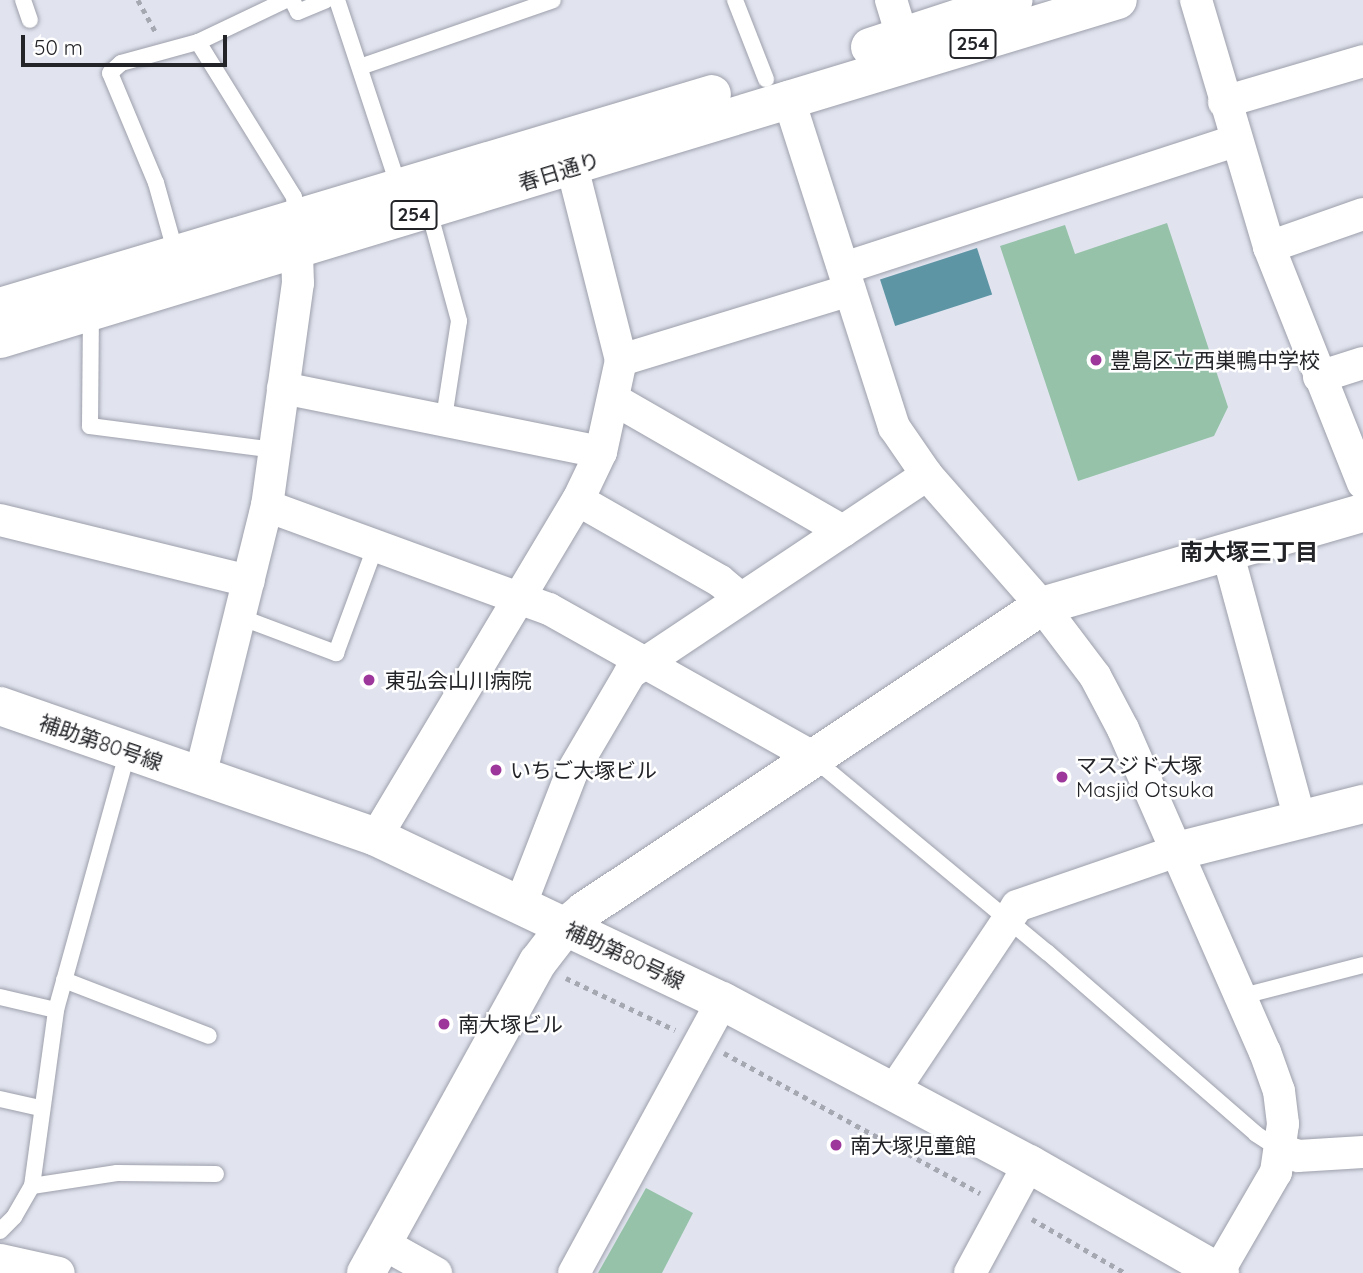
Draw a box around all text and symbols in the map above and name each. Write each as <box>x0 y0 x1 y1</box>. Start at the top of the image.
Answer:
scale bar <box>24 21 231 65</box>
road number: 254 <box>948 28 998 60</box>
text: 50 m <box>34 34 83 60</box>
street label: 春日通り <box>515 147 603 195</box>
road number: 254 <box>390 200 438 230</box>
place label: 豊島区立西巣鴨中学校 <box>1110 347 1320 373</box>
marker: 豊島区立西巣鴨中学校 <box>1088 352 1104 368</box>
district label: 南大塚三丁目 <box>1180 538 1318 566</box>
place label: 東弘会山川病院 <box>385 667 532 693</box>
marker: 東弘会山川病院 <box>359 670 379 690</box>
street label: 補助第80号線 <box>36 709 166 775</box>
place label: マスジド大塚 Masjid Otsuka <box>1076 752 1214 802</box>
place label: いちご大塚ビル <box>510 757 657 783</box>
marker: いちご大塚ビル <box>488 762 504 778</box>
marker: マスジド大塚 Masjid Otsuka <box>1054 769 1070 785</box>
street label: 補助第80号線 <box>561 916 689 994</box>
place label: 南大塚ビル <box>458 1011 563 1037</box>
marker: 南大塚ビル <box>436 1016 452 1032</box>
place label: 南大塚児童館 <box>850 1132 976 1158</box>
marker: 南大塚児童館 <box>828 1137 844 1153</box>

